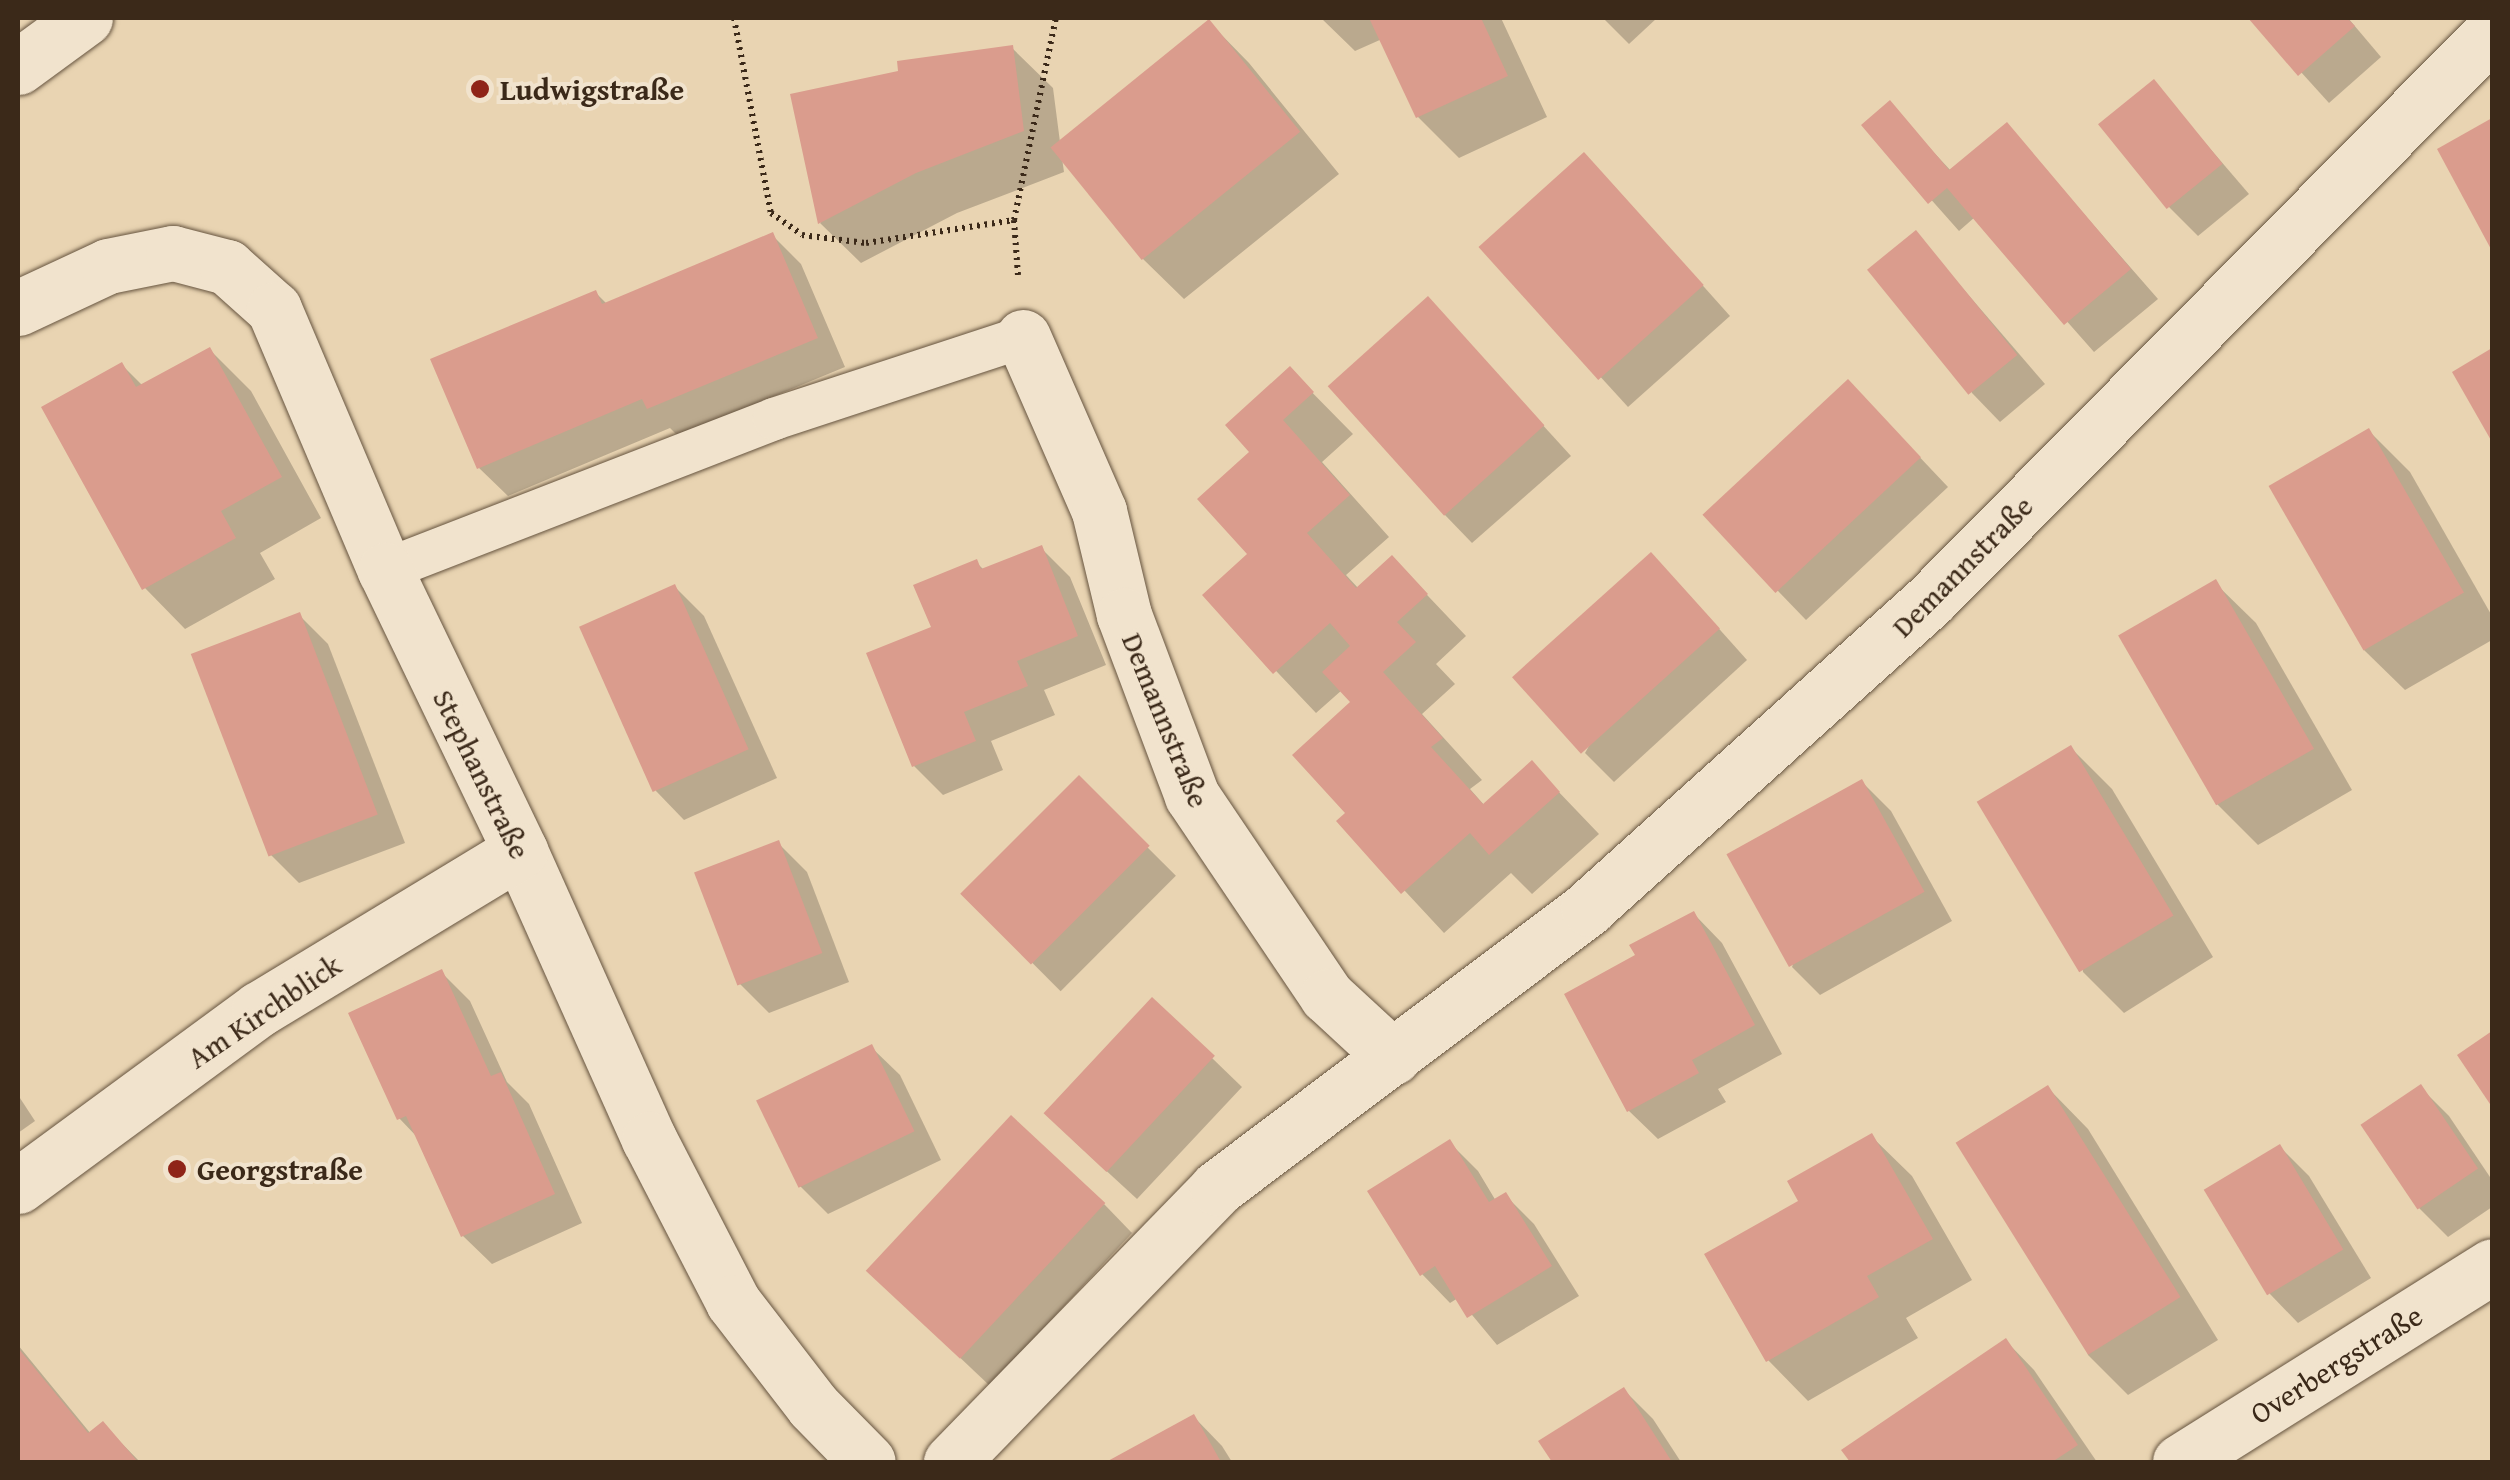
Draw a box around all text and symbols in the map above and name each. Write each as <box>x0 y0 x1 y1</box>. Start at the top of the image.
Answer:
place label: Ludwigstraße <box>500 71 684 107</box>
marker: Ludwigstraße <box>469 78 491 100</box>
street label: Demannstraße <box>1884 488 2040 644</box>
street label: Demannstraße <box>1115 627 1217 813</box>
street label: Stephanstraße <box>426 684 538 864</box>
street label: Am Kirchblick <box>180 946 348 1076</box>
place label: Georgstraße <box>197 1151 363 1187</box>
marker: Georgstraße <box>166 1158 188 1180</box>
street label: Overbergstraße <box>2243 1297 2429 1431</box>

